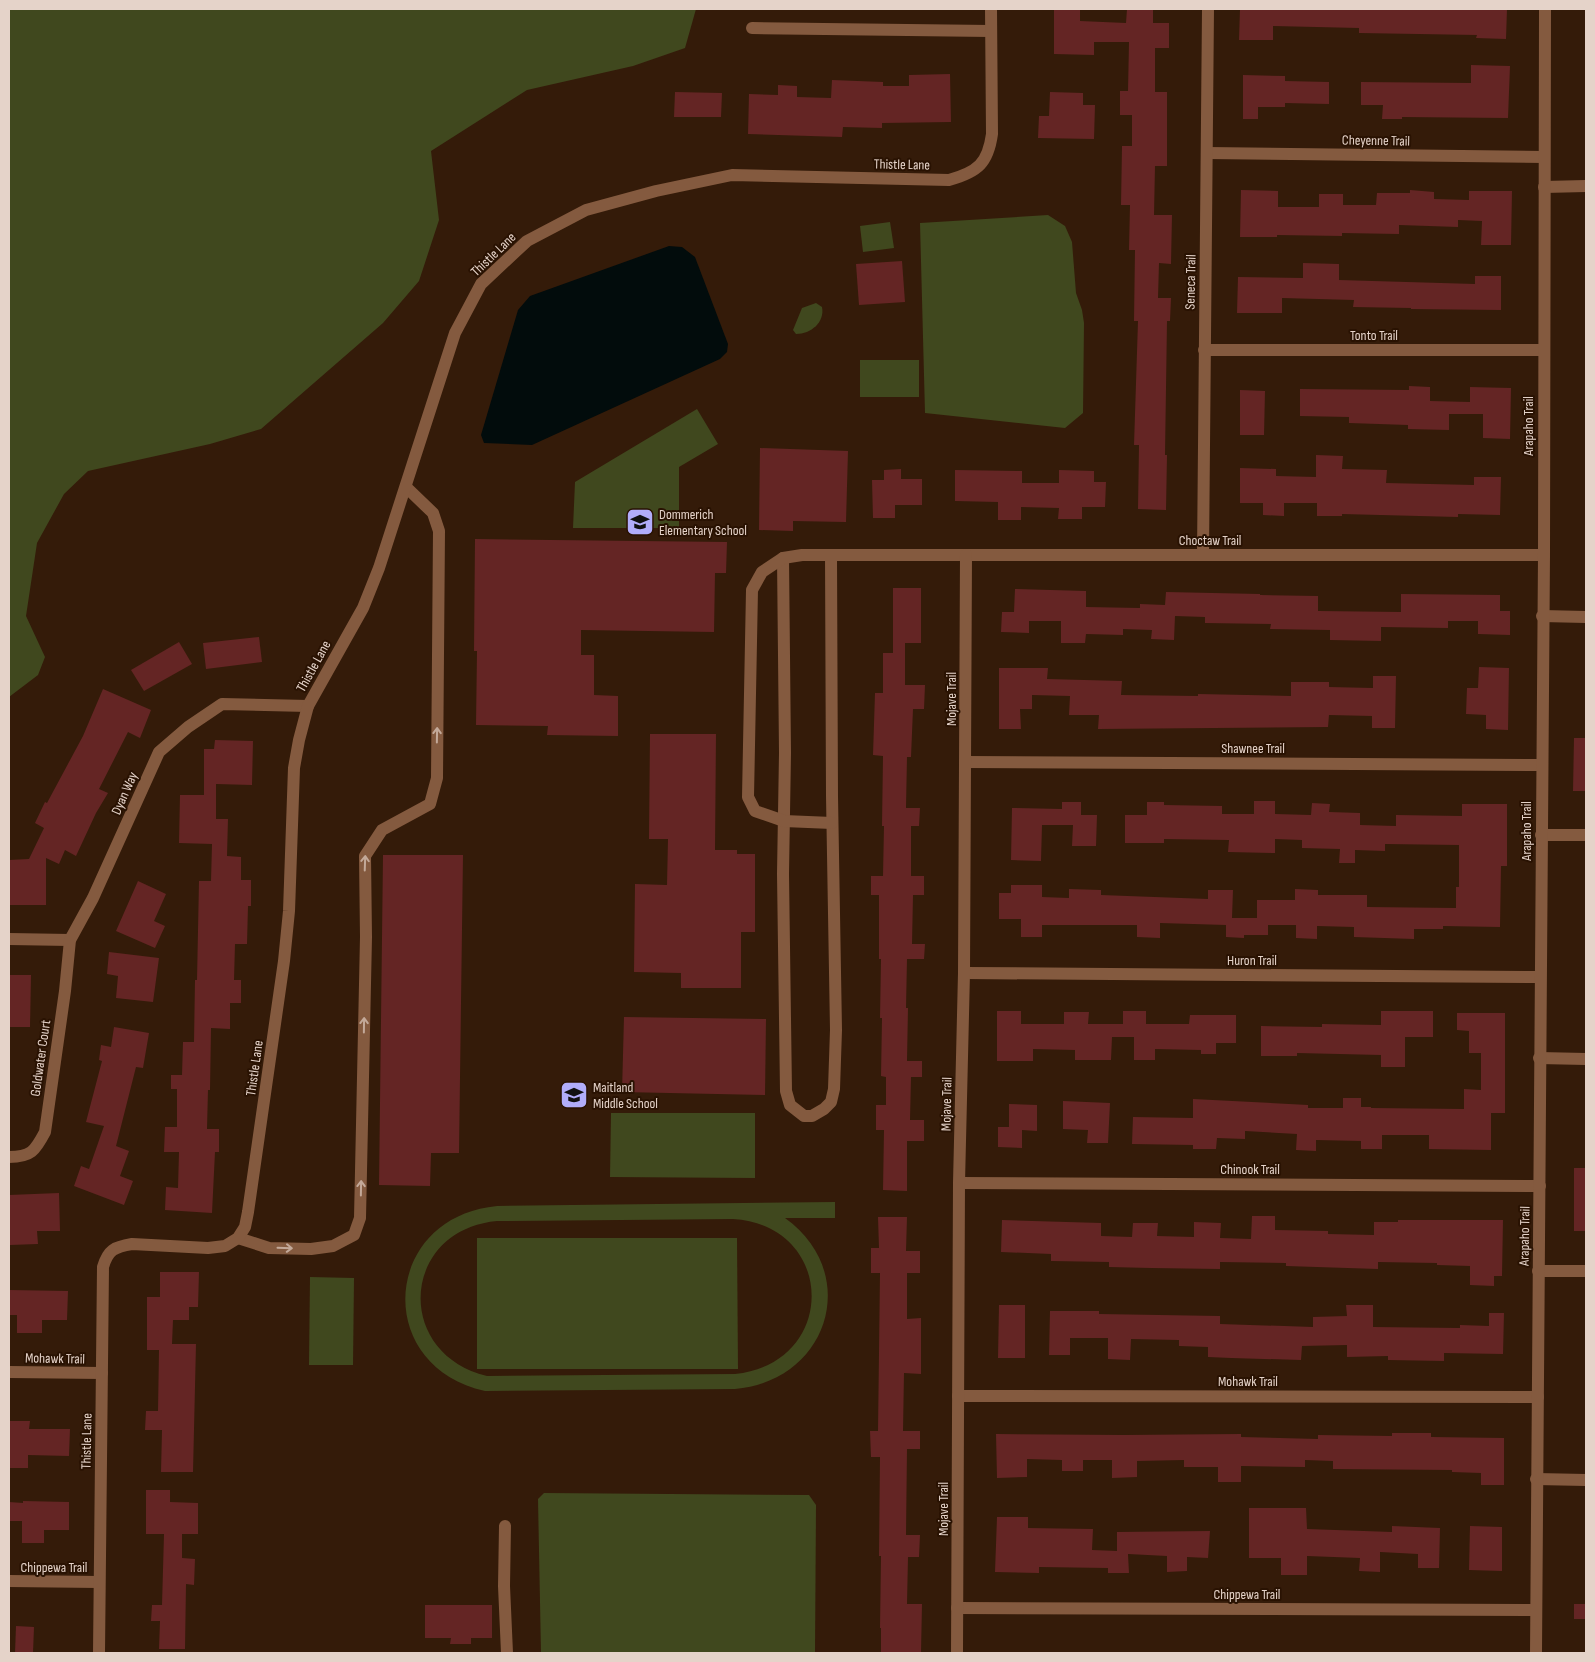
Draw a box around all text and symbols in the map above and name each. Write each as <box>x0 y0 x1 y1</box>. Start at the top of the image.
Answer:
street label: Cheyenne Trail <box>1342 131 1410 150</box>
street label: Thistle Lane <box>874 156 930 173</box>
street label: Thistle Lane <box>467 229 519 280</box>
street label: Seneca Trail <box>1182 254 1199 310</box>
street label: Tonto Trail <box>1350 327 1398 344</box>
street label: Arapaho Trail <box>1520 396 1537 457</box>
place label: Dommerich Elementary School <box>659 506 747 539</box>
school or university icon: Dommerich Elementary School <box>625 507 655 537</box>
street label: Choctaw Trail <box>1179 532 1241 549</box>
street label: Thistle Lane <box>292 638 334 695</box>
street label: Mojave Trail <box>943 672 960 726</box>
one-way arrow <box>432 727 442 744</box>
street label: Shawnee Trail <box>1221 740 1285 757</box>
street label: Dyan Way <box>108 769 142 817</box>
street label: Arapaho Trail <box>1518 801 1535 862</box>
one-way arrow <box>361 855 370 871</box>
street label: Huron Trail <box>1227 952 1277 969</box>
one-way arrow <box>360 1017 369 1033</box>
street label: Goldwater Court <box>27 1019 54 1097</box>
street label: Thistle Lane <box>242 1039 267 1097</box>
street label: Mojave Trail <box>938 1077 955 1131</box>
place label: Maitland Middle School <box>593 1079 658 1112</box>
school or university icon: Maitland Middle School <box>559 1080 589 1110</box>
street label: Chinook Trail <box>1220 1161 1280 1178</box>
one-way arrow <box>356 1180 366 1196</box>
street label: Arapaho Trail <box>1515 1206 1534 1267</box>
one-way arrow <box>276 1243 293 1253</box>
street label: Mohawk Trail <box>25 1349 85 1368</box>
street label: Mohawk Trail <box>1218 1373 1278 1390</box>
street label: Thistle Lane <box>78 1413 95 1469</box>
street label: Mojave Trail <box>935 1482 952 1536</box>
street label: Chippewa Trail <box>21 1559 87 1576</box>
street label: Chippewa Trail <box>1214 1586 1280 1603</box>

